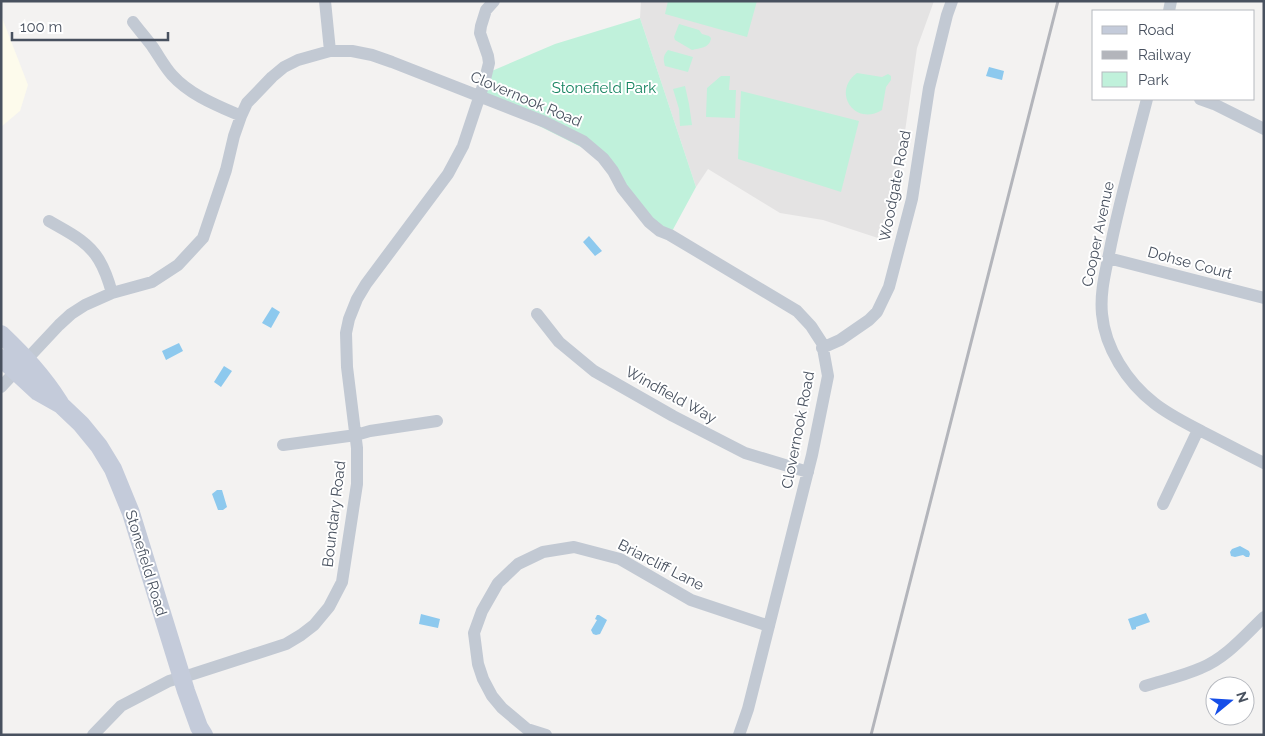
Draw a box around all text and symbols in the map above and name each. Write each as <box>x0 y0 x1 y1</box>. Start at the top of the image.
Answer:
scale bar <box>12 10 169 42</box>
legend <box>1092 10 1255 100</box>
text: 100 m <box>20 18 62 36</box>
text: Road <box>1138 21 1174 39</box>
text: Railway <box>1138 46 1191 64</box>
street label: Clovernook Road <box>468 67 584 131</box>
text: Park <box>1138 71 1169 89</box>
park label: Stonefield Park <box>552 79 656 97</box>
street label: Woodgate Road <box>875 129 915 243</box>
street label: Cooper Avenue <box>1078 180 1118 288</box>
street label: Dohse Court <box>1146 243 1234 283</box>
street label: Windfield Way <box>622 363 720 427</box>
street label: Clovernook Road <box>778 370 818 490</box>
street label: Boundary Road <box>319 460 349 568</box>
street label: Stonefield Road <box>121 508 171 618</box>
street label: Briarcliff Lane <box>615 536 707 594</box>
north arrow <box>1205 676 1255 726</box>
text: N <box>1233 689 1252 705</box>

